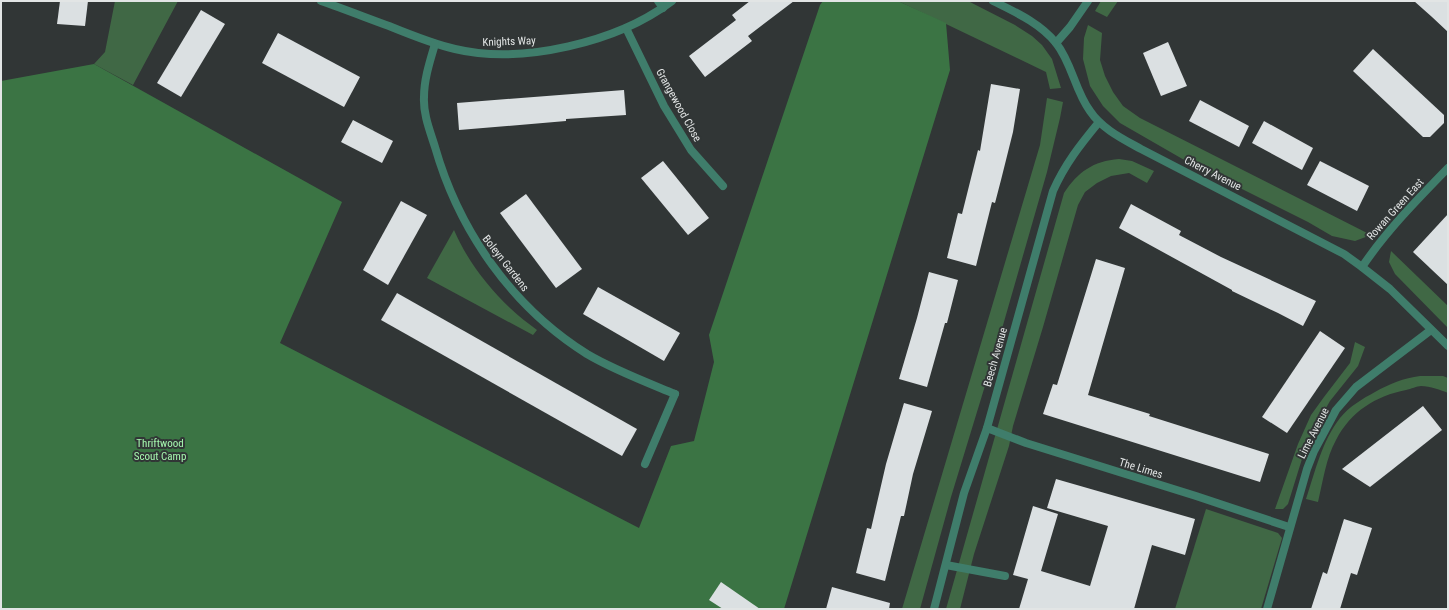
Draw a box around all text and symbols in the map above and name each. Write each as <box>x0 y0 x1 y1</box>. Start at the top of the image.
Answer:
street label: Knights Way <box>482 34 536 49</box>
street label: Grangewood Close <box>653 66 704 144</box>
street label: Cherry Avenue <box>1182 154 1243 193</box>
street label: Rowan Green East <box>1364 176 1426 243</box>
street label: Boleyn Gardens <box>480 233 532 294</box>
street label: Beech Avenue <box>981 326 1010 388</box>
street label: Lime Avenue <box>1295 406 1332 461</box>
park label: Thriftwood Scout Camp <box>134 437 186 463</box>
street label: The Limes <box>1117 456 1164 481</box>

